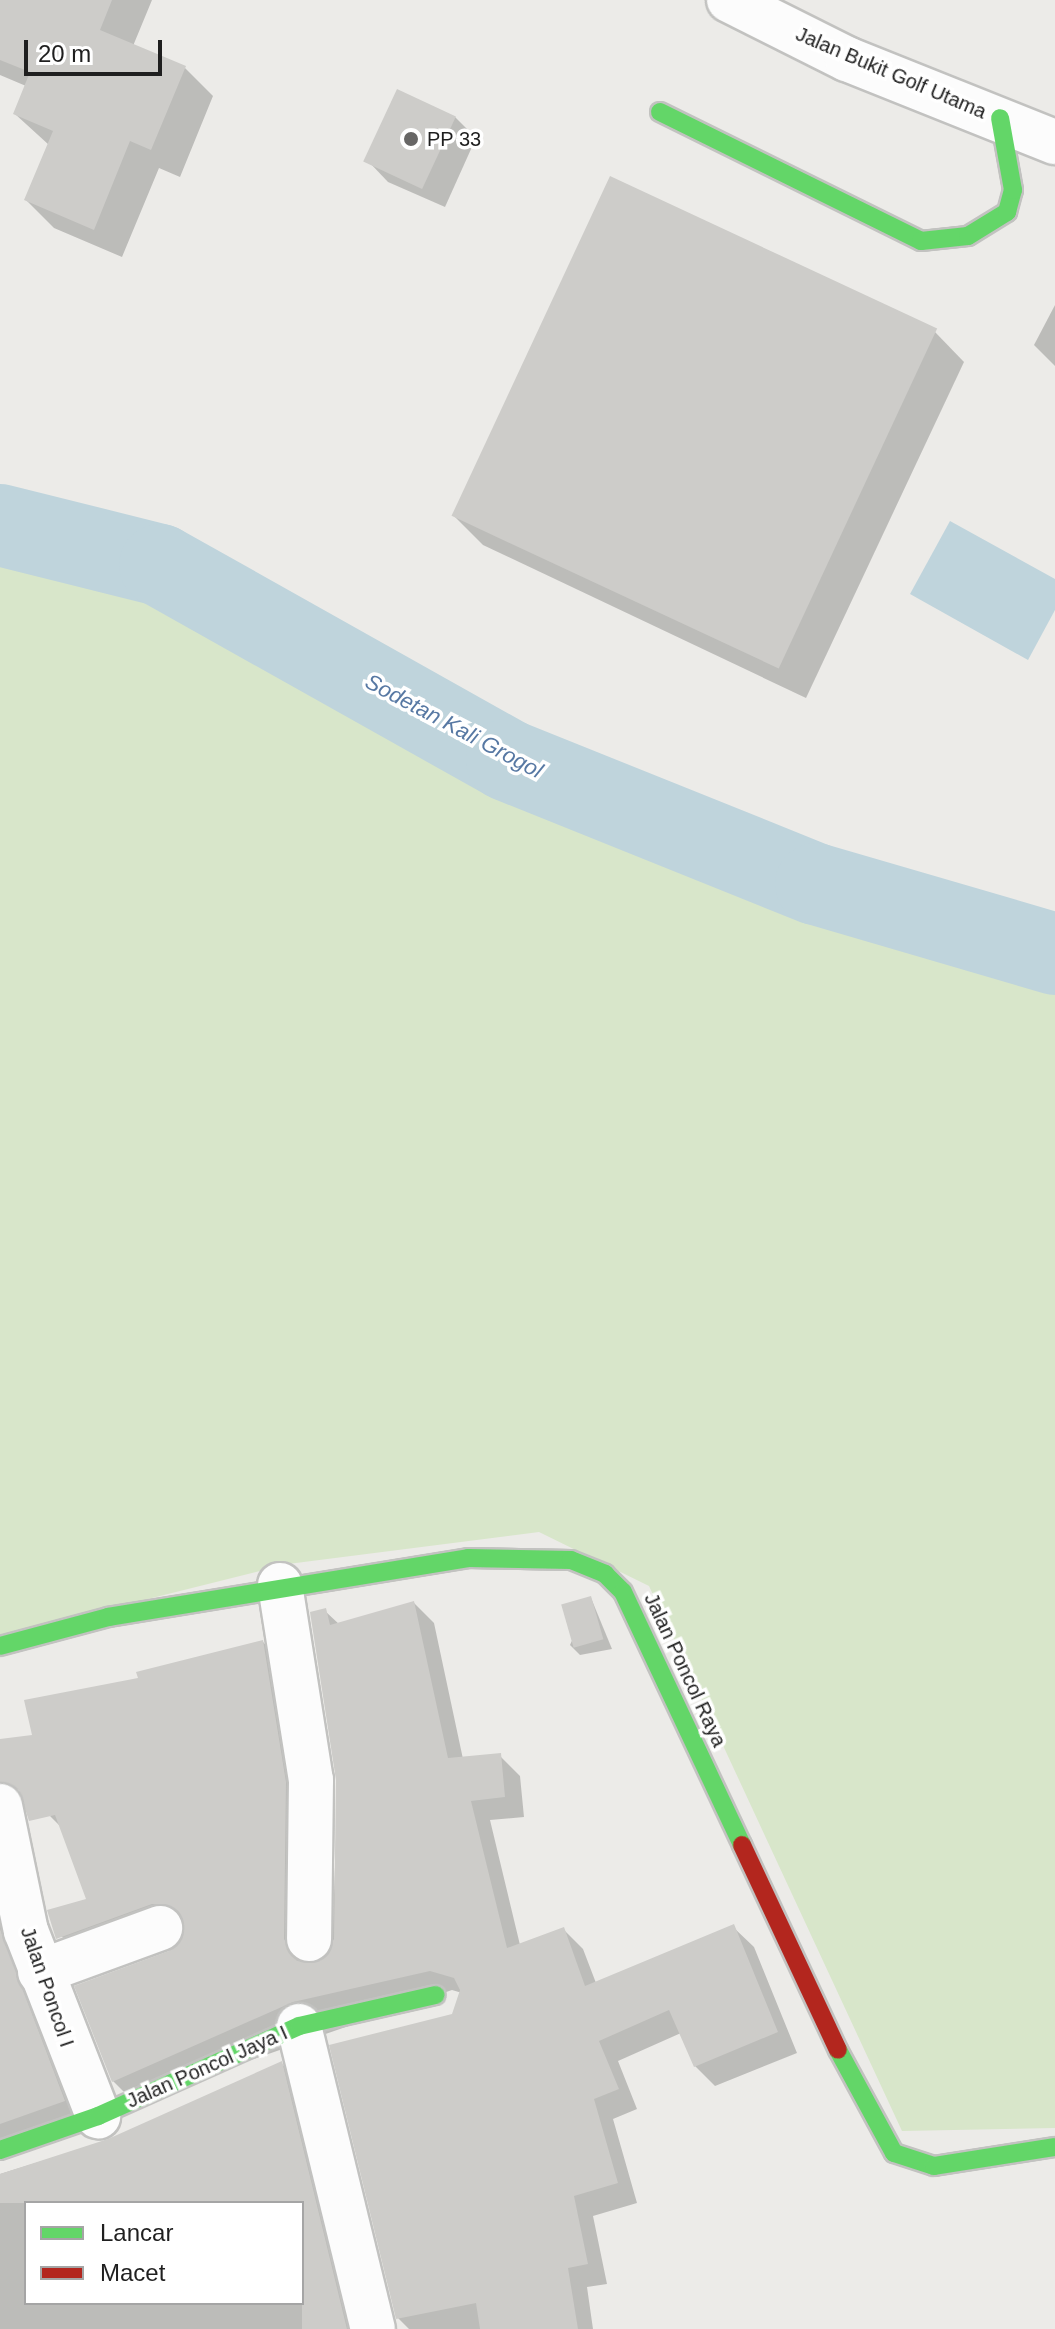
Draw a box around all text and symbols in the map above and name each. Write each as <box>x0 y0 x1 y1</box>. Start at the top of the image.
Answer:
street label: Jalan Bukit Golf Utama <box>792 22 990 124</box>
scale bar <box>28 24 166 74</box>
text: 20 m <box>38 40 91 67</box>
place label: PP 33 <box>427 127 481 151</box>
marker: PP 33 <box>402 130 420 148</box>
water label: Sodetan Kali Grogol <box>361 668 547 784</box>
street label: Jalan Poncol Raya <box>639 1589 731 1751</box>
street label: Jalan Poncol I <box>15 1924 79 2050</box>
street label: Jalan Poncol Jaya I <box>123 2021 291 2113</box>
legend <box>24 2201 304 2305</box>
text: Lancar <box>100 2219 173 2246</box>
text: Macet <box>100 2259 165 2286</box>

